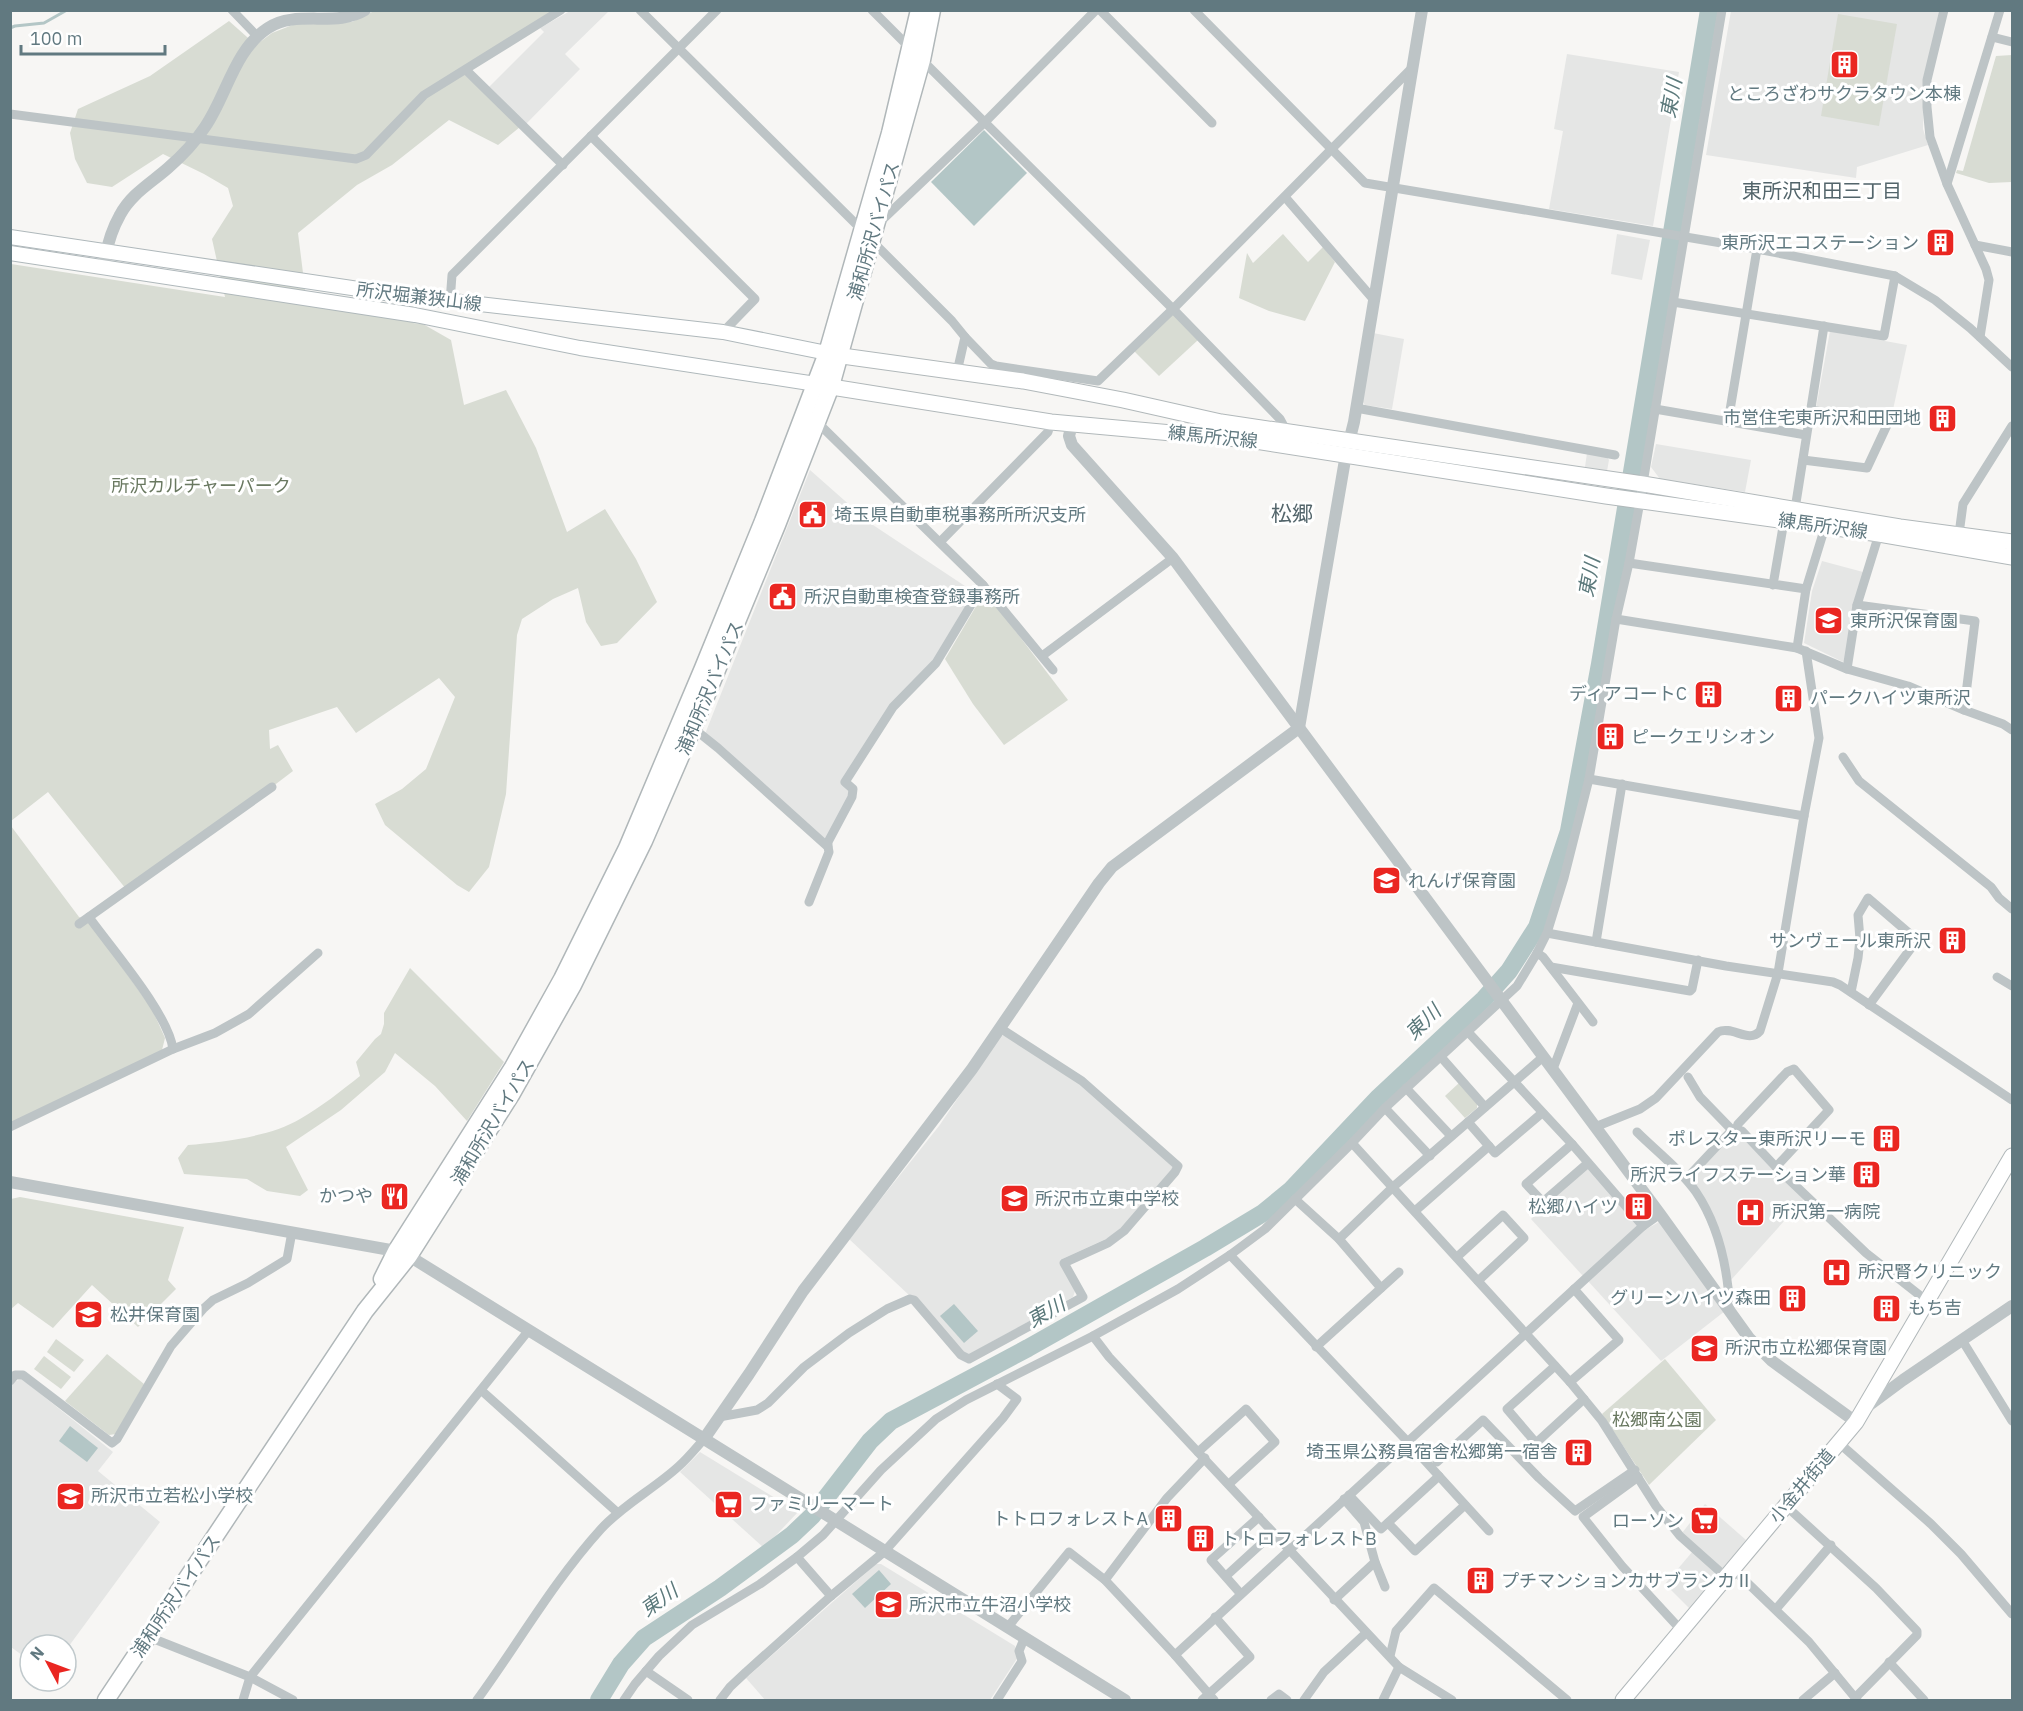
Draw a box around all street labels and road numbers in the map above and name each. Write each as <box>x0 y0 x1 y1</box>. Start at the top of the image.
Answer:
street label: 浦和所沢バイパス <box>843 159 904 303</box>
street label: 所沢堀兼狭山線 <box>355 277 483 316</box>
street label: 練馬所沢線 <box>1167 420 1259 453</box>
street label: 練馬所沢線 <box>1777 508 1869 543</box>
street label: 浦和所沢バイパス <box>671 617 748 758</box>
street label: 浦和所沢バイパス <box>446 1054 539 1189</box>
street label: 小金井街道 <box>1764 1444 1839 1528</box>
street label: 浦和所沢バイパス <box>126 1530 225 1662</box>

